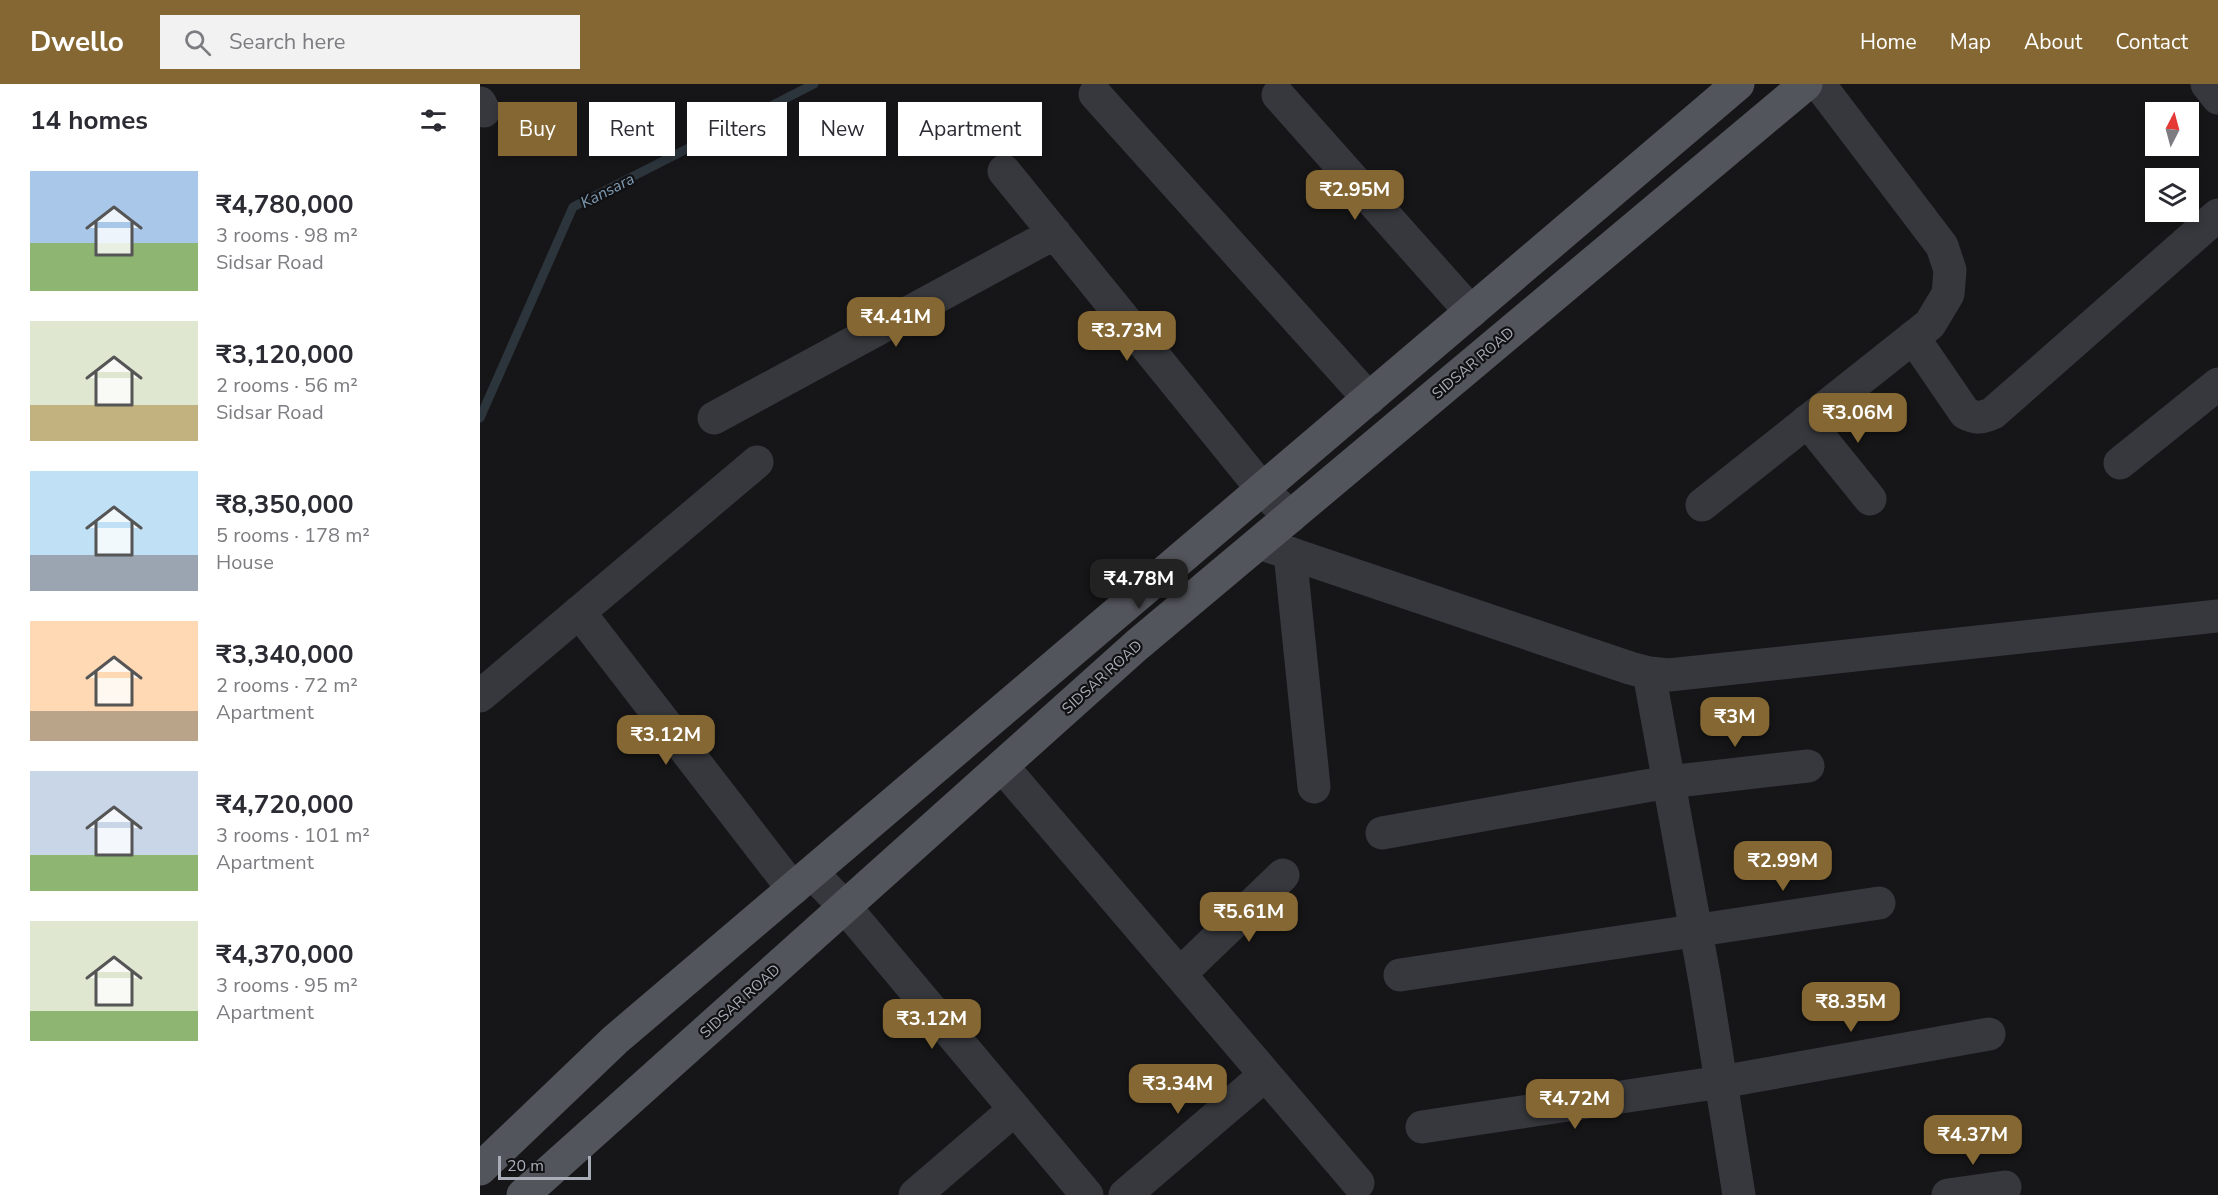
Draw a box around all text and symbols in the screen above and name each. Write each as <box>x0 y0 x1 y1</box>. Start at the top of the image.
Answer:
search box <box>160 15 580 69</box>
text: Dwello <box>30 23 124 61</box>
icon: search <box>181 26 214 59</box>
text: Search here <box>229 27 346 57</box>
text: Home <box>1860 28 1917 56</box>
text: Map <box>1950 28 1991 56</box>
text: About <box>2024 28 2082 56</box>
text: Contact <box>2115 28 2188 56</box>
chip: Buy <box>498 102 577 156</box>
chip: Rent <box>589 102 675 156</box>
chip: Filters <box>687 102 787 156</box>
chip: New <box>799 102 886 156</box>
chip: Apartment <box>898 102 1042 156</box>
north arrow <box>2145 102 2199 156</box>
map controls <box>2145 102 2199 222</box>
text: 14 homes <box>30 103 148 138</box>
icon: filters <box>417 104 450 137</box>
water label: Kansara <box>577 168 638 214</box>
button: layers <box>2145 168 2199 222</box>
pin: ₹2.95M <box>1306 170 1404 221</box>
text: ₹2.95M <box>1320 176 1390 203</box>
text: ₹4,780,000 <box>216 187 354 222</box>
icon: home <box>78 195 150 267</box>
text: 3 rooms · 98 m² <box>216 222 358 249</box>
text: Sidsar Road <box>216 249 324 276</box>
pin: ₹4.41M <box>847 297 945 348</box>
text: ₹4.41M <box>861 303 931 330</box>
pin: ₹3.73M <box>1078 311 1176 362</box>
text: ₹3.73M <box>1092 317 1162 344</box>
street label: SIDSAR ROAD <box>1428 323 1518 403</box>
text: ₹3,120,000 <box>216 337 354 372</box>
icon: home <box>78 345 150 417</box>
text: 2 rooms · 56 m² <box>216 372 358 399</box>
pin: ₹3.06M <box>1809 393 1907 444</box>
text: Sidsar Road <box>216 399 324 426</box>
text: ₹3.06M <box>1823 399 1893 426</box>
text: ₹8,350,000 <box>216 487 354 522</box>
icon: home <box>78 495 150 567</box>
text: 5 rooms · 178 m² <box>216 522 370 549</box>
text: House <box>216 549 274 576</box>
pin: ₹4.78M <box>1090 559 1188 610</box>
text: ₹4.78M <box>1104 565 1174 592</box>
street label: SIDSAR ROAD <box>1058 636 1146 718</box>
text: ₹3,340,000 <box>216 637 354 672</box>
icon: home <box>78 645 150 717</box>
text: 2 rooms · 72 m² <box>216 672 358 699</box>
pin: ₹3M <box>1706 697 1764 748</box>
text: Apartment <box>216 699 314 726</box>
text: ₹3M <box>1714 703 1756 730</box>
pin: ₹3.12M <box>617 715 715 766</box>
text: ₹3.12M <box>631 721 701 748</box>
text: ₹4,720,000 <box>216 787 354 822</box>
icon: home <box>78 795 150 867</box>
text: 3 rooms · 101 m² <box>216 822 370 849</box>
pin: ₹2.99M <box>1734 841 1832 892</box>
text: ₹2.99M <box>1748 847 1818 874</box>
text: Apartment <box>216 849 314 876</box>
pin: ₹5.61M <box>1200 892 1298 943</box>
text: ₹5.61M <box>1214 898 1284 925</box>
text: ₹4,370,000 <box>216 937 354 972</box>
icon: home <box>78 945 150 1017</box>
street label: SIDSAR ROAD <box>696 960 784 1042</box>
text: 3 rooms · 95 m² <box>216 972 358 999</box>
pin: ₹8.35M <box>1802 982 1900 1033</box>
text: ₹8.35M <box>1816 988 1886 1015</box>
text: Apartment <box>216 999 314 1026</box>
pin: ₹3.12M <box>883 999 981 1050</box>
text: ₹3.12M <box>897 1005 967 1032</box>
pin: ₹3.34M <box>1129 1064 1227 1115</box>
text: ₹3.34M <box>1143 1070 1213 1097</box>
pin: ₹4.72M <box>1526 1079 1624 1130</box>
text: ₹4.72M <box>1540 1085 1610 1112</box>
pin: ₹4.37M <box>1924 1115 2022 1166</box>
text: ₹4.37M <box>1938 1121 2008 1148</box>
scale bar <box>498 1153 591 1180</box>
text: 20 m <box>507 1155 544 1177</box>

